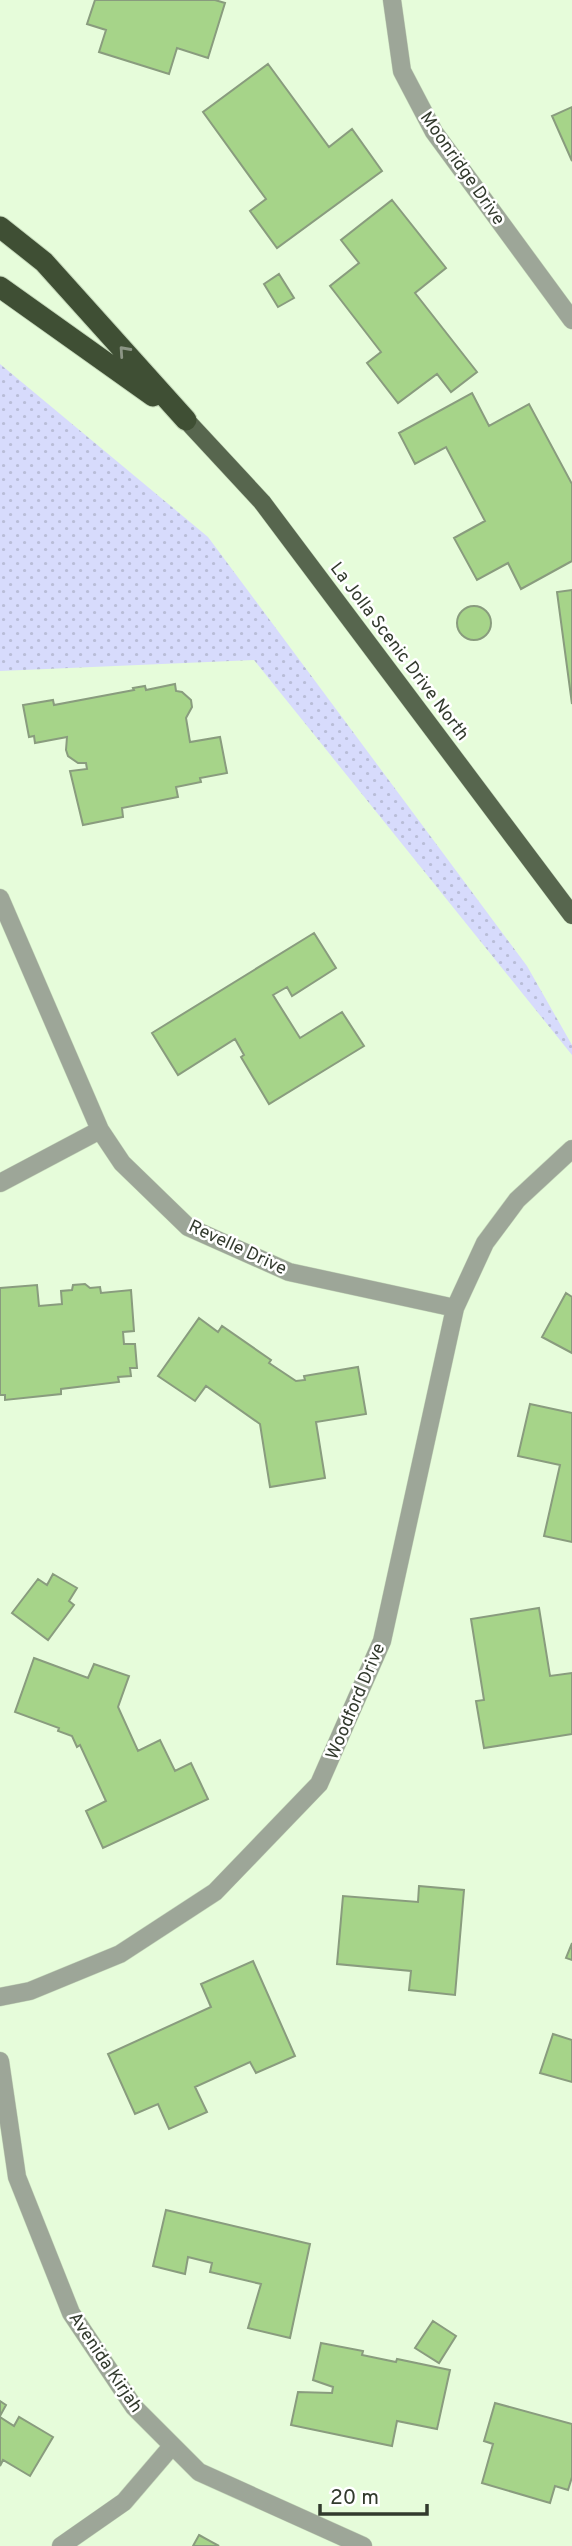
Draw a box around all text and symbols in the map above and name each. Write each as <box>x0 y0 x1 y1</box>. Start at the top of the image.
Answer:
street label: Moonridge Drive <box>414 108 509 230</box>
one-way arrow <box>120 346 132 359</box>
street label: La Jolla Scenic Drive North <box>324 558 473 746</box>
street label: Revelle Drive <box>185 1216 290 1281</box>
street label: Woodford Drive <box>321 1640 391 1763</box>
street label: Avenida Kirjah <box>63 2308 147 2418</box>
scale bar <box>320 2472 427 2516</box>
text: 20 m <box>330 2485 379 2512</box>

